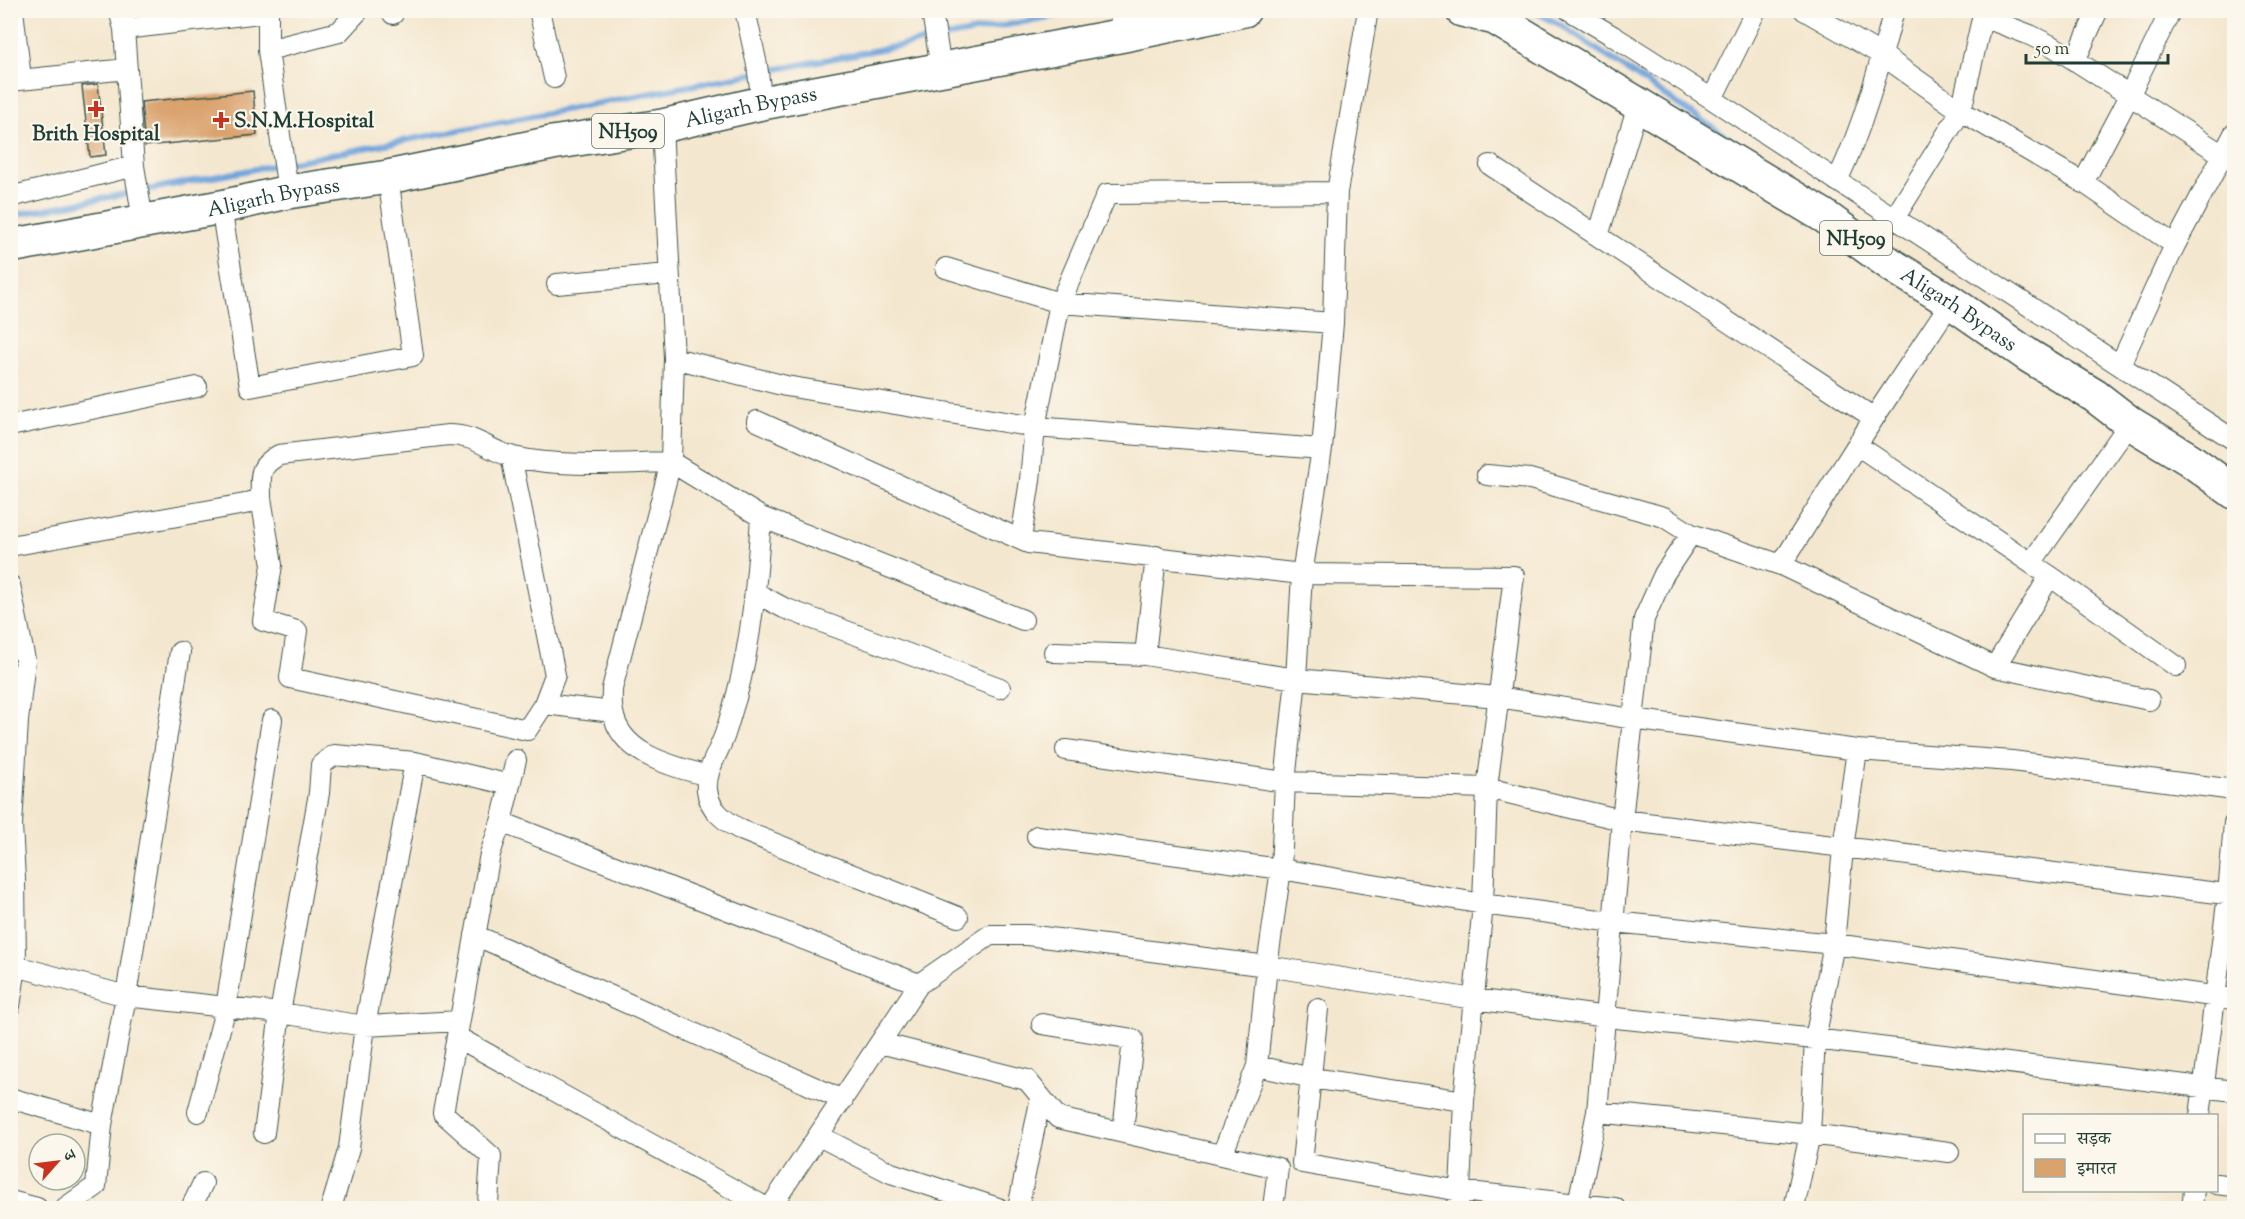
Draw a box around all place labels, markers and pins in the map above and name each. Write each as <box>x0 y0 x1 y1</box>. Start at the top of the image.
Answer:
marker: Brith Hospital <box>87 100 105 118</box>
place label: S.N.M.Hospital <box>234 107 374 137</box>
marker: S.N.M.Hospital <box>212 111 230 129</box>
place label: Brith Hospital <box>32 120 160 150</box>

